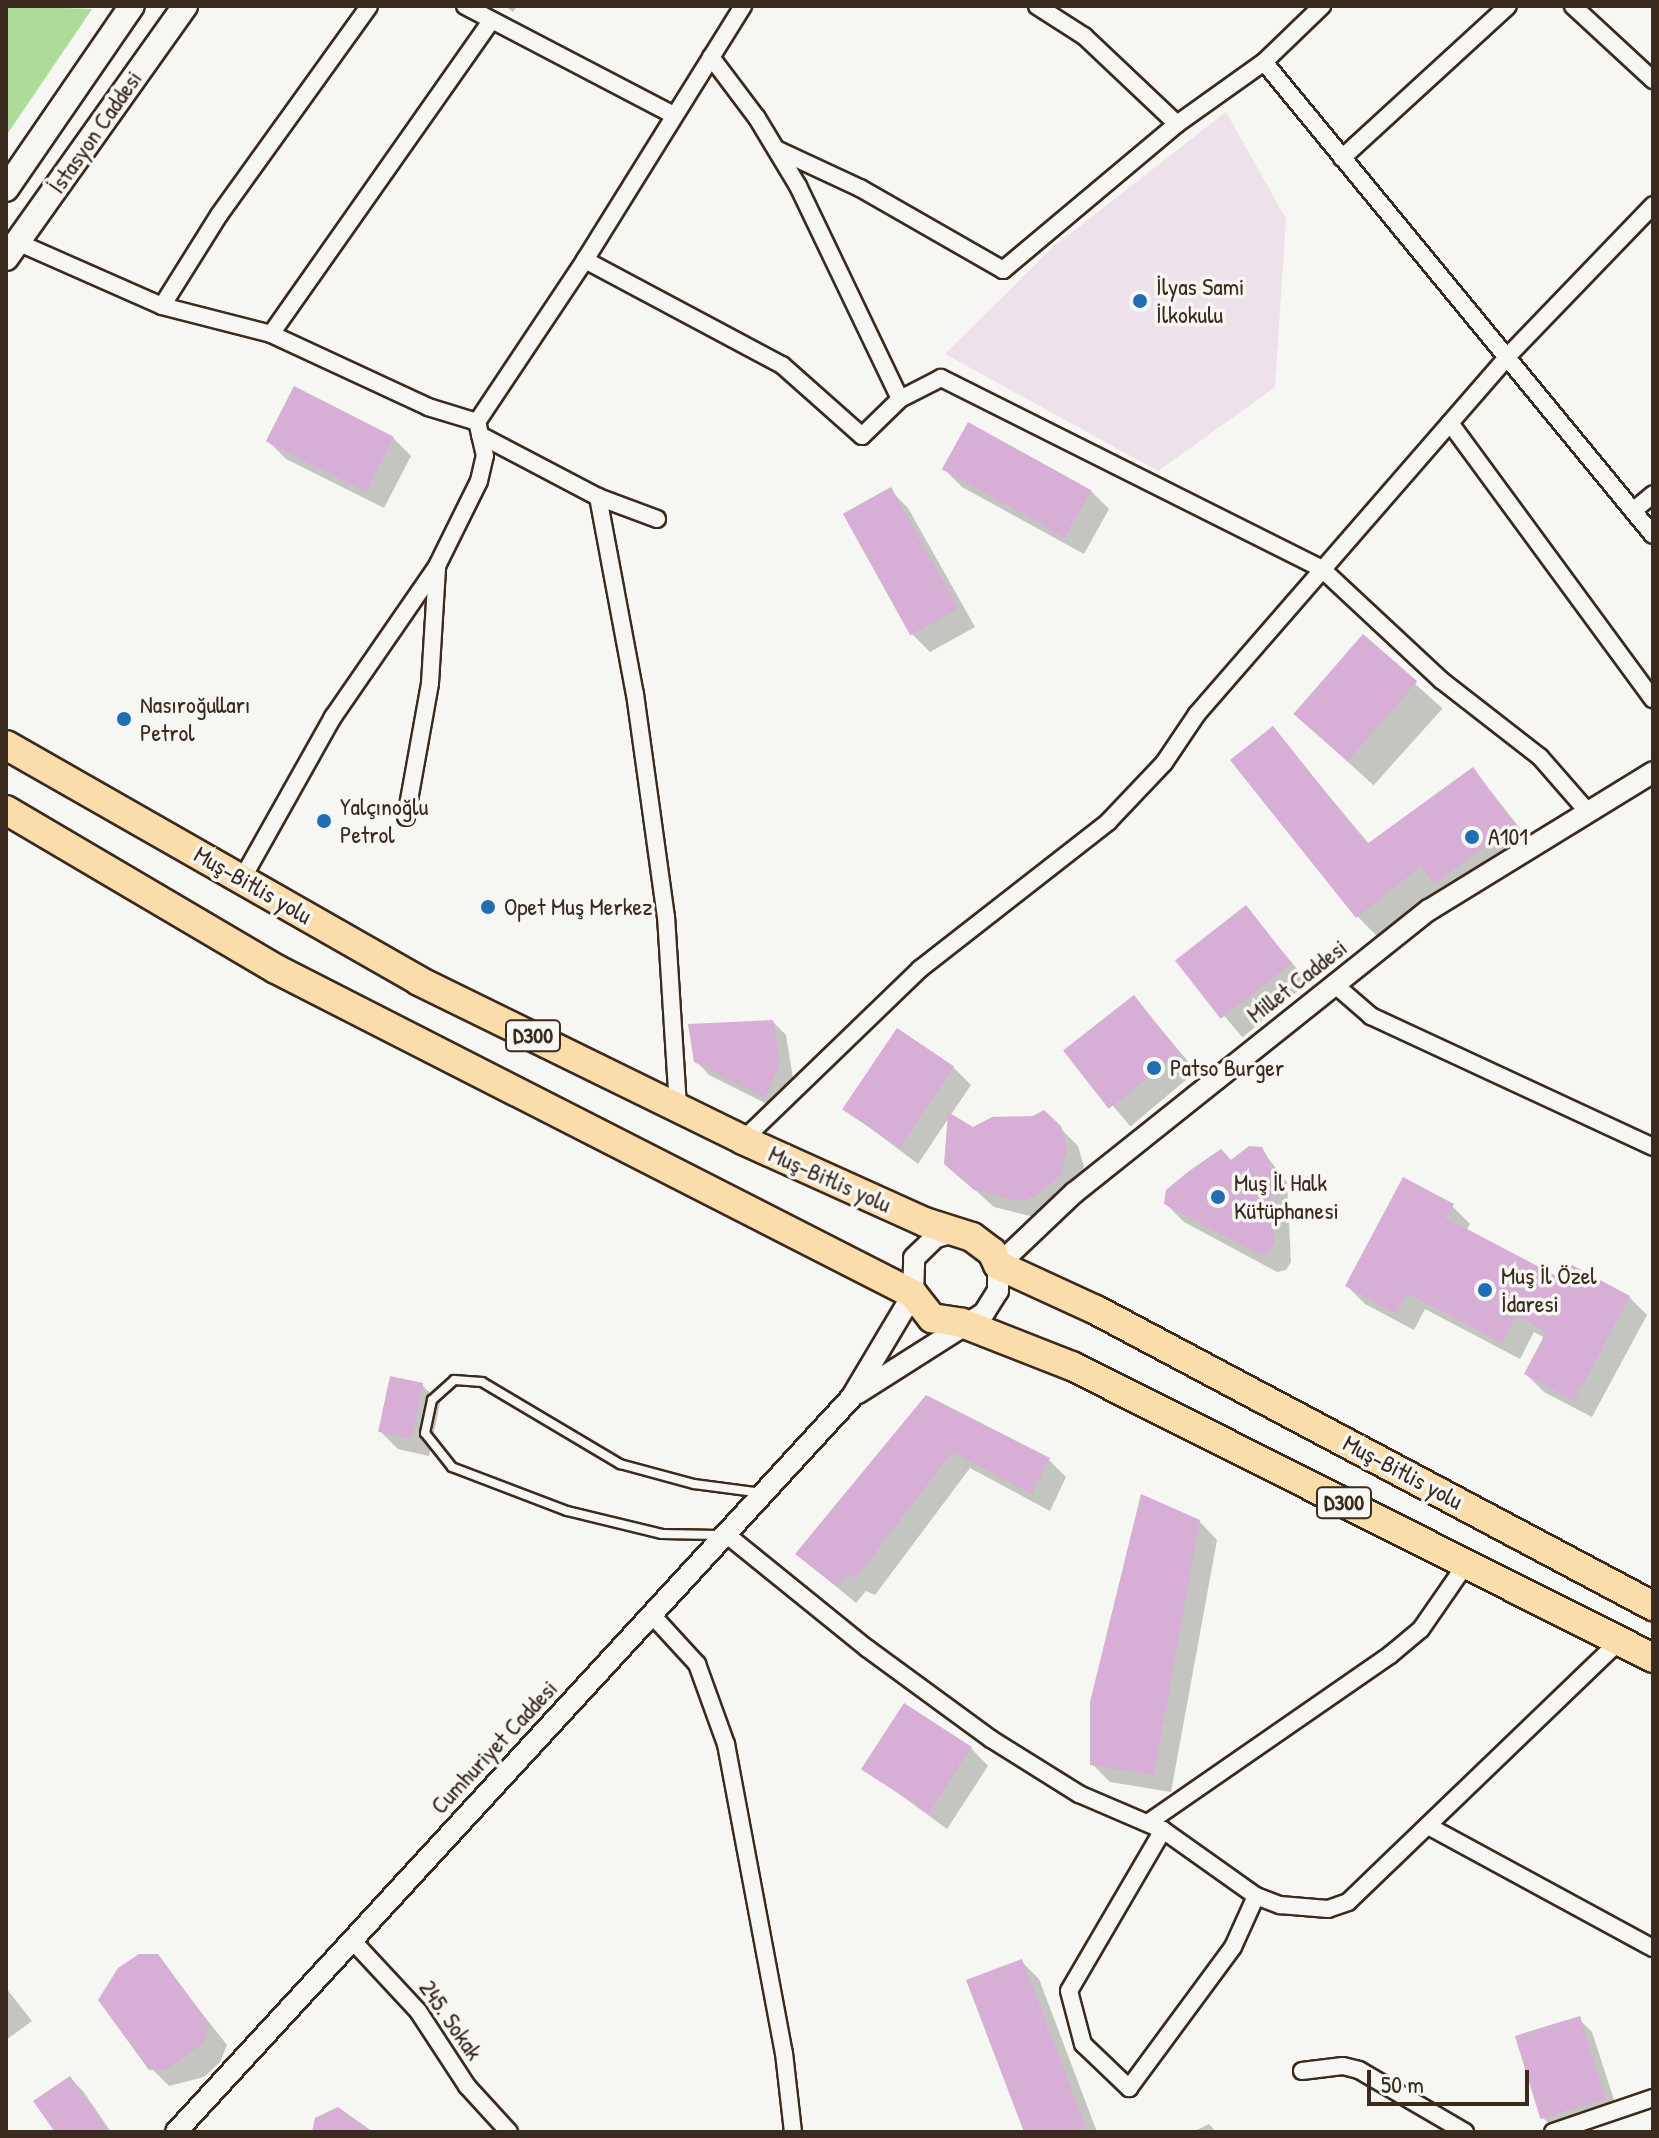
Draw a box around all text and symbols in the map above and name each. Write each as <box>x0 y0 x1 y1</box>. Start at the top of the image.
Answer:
street label: İstasyon Caddesi <box>42 65 148 199</box>
place label: İlyas Sami İlkokulu <box>1156 273 1244 329</box>
marker: İlyas Sami İlkokulu <box>1131 292 1149 310</box>
place label: Nasıroğulları Petrol <box>140 691 250 747</box>
marker: Nasıroğulları Petrol <box>115 710 133 728</box>
place label: Yalçınoğlu Petrol <box>340 793 428 849</box>
marker: Yalçınoğlu Petrol <box>315 812 333 830</box>
place label: A101 <box>1488 823 1528 851</box>
marker: A101 <box>1463 828 1481 846</box>
street label: Muş-Bitlis yolu <box>189 840 317 930</box>
place label: Opet Muş Merkez <box>504 893 652 921</box>
marker: Opet Muş Merkez <box>479 898 497 916</box>
street label: Millet Caddesi <box>1241 933 1353 1029</box>
road number: D300 <box>503 1018 563 1054</box>
place label: Patso Burger <box>1170 1054 1284 1082</box>
marker: Patso Burger <box>1145 1059 1163 1077</box>
street label: Muş-Bitlis yolu <box>764 1139 896 1219</box>
place label: Muş İl Halk Kütüphanesi <box>1234 1169 1339 1225</box>
marker: Muş İl Halk Kütüphanesi <box>1209 1188 1227 1206</box>
place label: Muş İl Özel İdaresi <box>1501 1262 1597 1318</box>
marker: Muş İl Özel İdaresi <box>1476 1281 1494 1299</box>
street label: Muş-Bitlis yolu <box>1338 1429 1468 1515</box>
road number: D300 <box>1314 1485 1374 1521</box>
street label: Cumhuriyet Caddesi <box>425 1674 563 1820</box>
street label: 245. Sokak <box>413 1974 489 2066</box>
scale bar <box>1371 2054 1533 2104</box>
text: 50 m <box>1381 2068 1424 2100</box>

